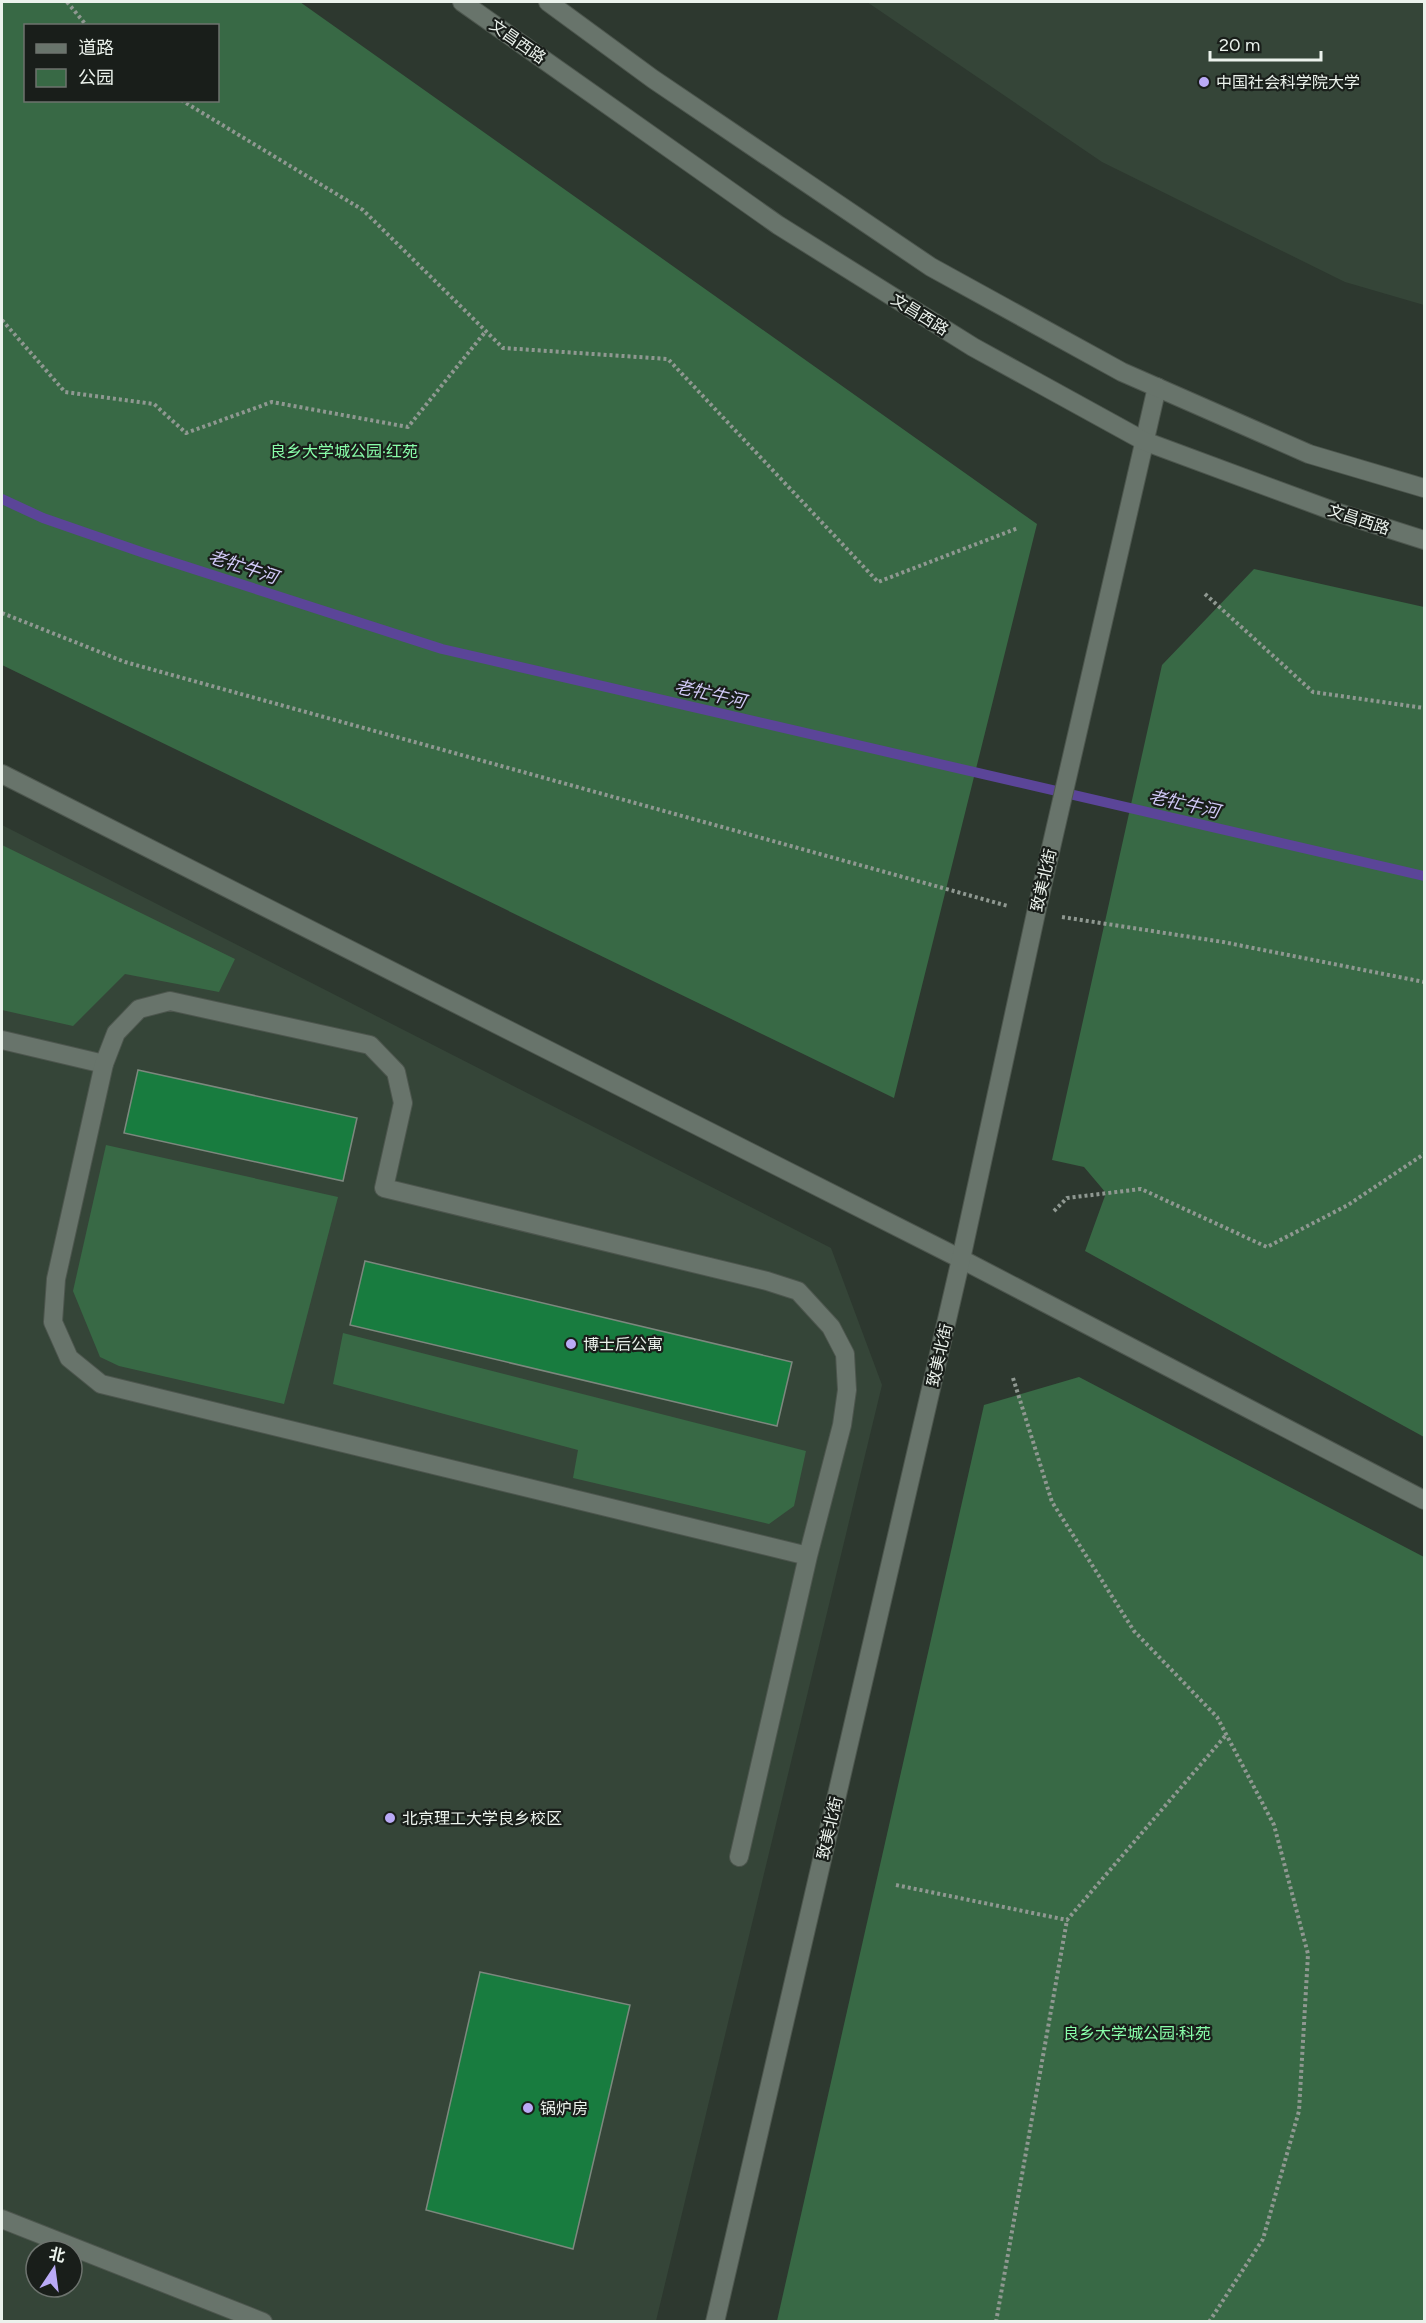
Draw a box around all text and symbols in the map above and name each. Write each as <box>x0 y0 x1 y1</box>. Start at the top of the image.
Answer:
street label: 文昌西路 <box>486 15 549 68</box>
legend <box>24 24 219 102</box>
scale bar <box>1210 24 1321 62</box>
text: 20 m <box>1219 34 1260 56</box>
text: 道路 <box>78 37 114 59</box>
text: 公园 <box>78 67 114 89</box>
place label: 中国社会科学院大学 <box>1216 73 1360 92</box>
marker: 中国社会科学院大学 <box>1197 75 1211 89</box>
street label: 文昌西路 <box>888 289 952 339</box>
park label: 良乡大学城公园·红苑 <box>270 442 418 461</box>
street label: 文昌西路 <box>1325 501 1392 538</box>
water label: 老牤牛河 <box>205 545 283 590</box>
water label: 老牤牛河 <box>672 675 750 713</box>
water label: 老牤牛河 <box>1146 785 1224 823</box>
street label: 致美北街 <box>1027 847 1060 913</box>
street label: 致美北街 <box>923 1322 956 1388</box>
place label: 博士后公寓 <box>583 1335 663 1354</box>
marker: 博士后公寓 <box>564 1337 578 1351</box>
street label: 致美北街 <box>813 1795 846 1861</box>
place label: 北京理工大学良乡校区 <box>402 1809 562 1828</box>
marker: 北京理工大学良乡校区 <box>383 1811 397 1825</box>
park label: 良乡大学城公园·科苑 <box>1063 2024 1211 2043</box>
place label: 锅炉房 <box>540 2099 588 2118</box>
marker: 锅炉房 <box>521 2101 535 2115</box>
north arrow <box>24 2239 84 2299</box>
text: 北 <box>47 2244 67 2266</box>

